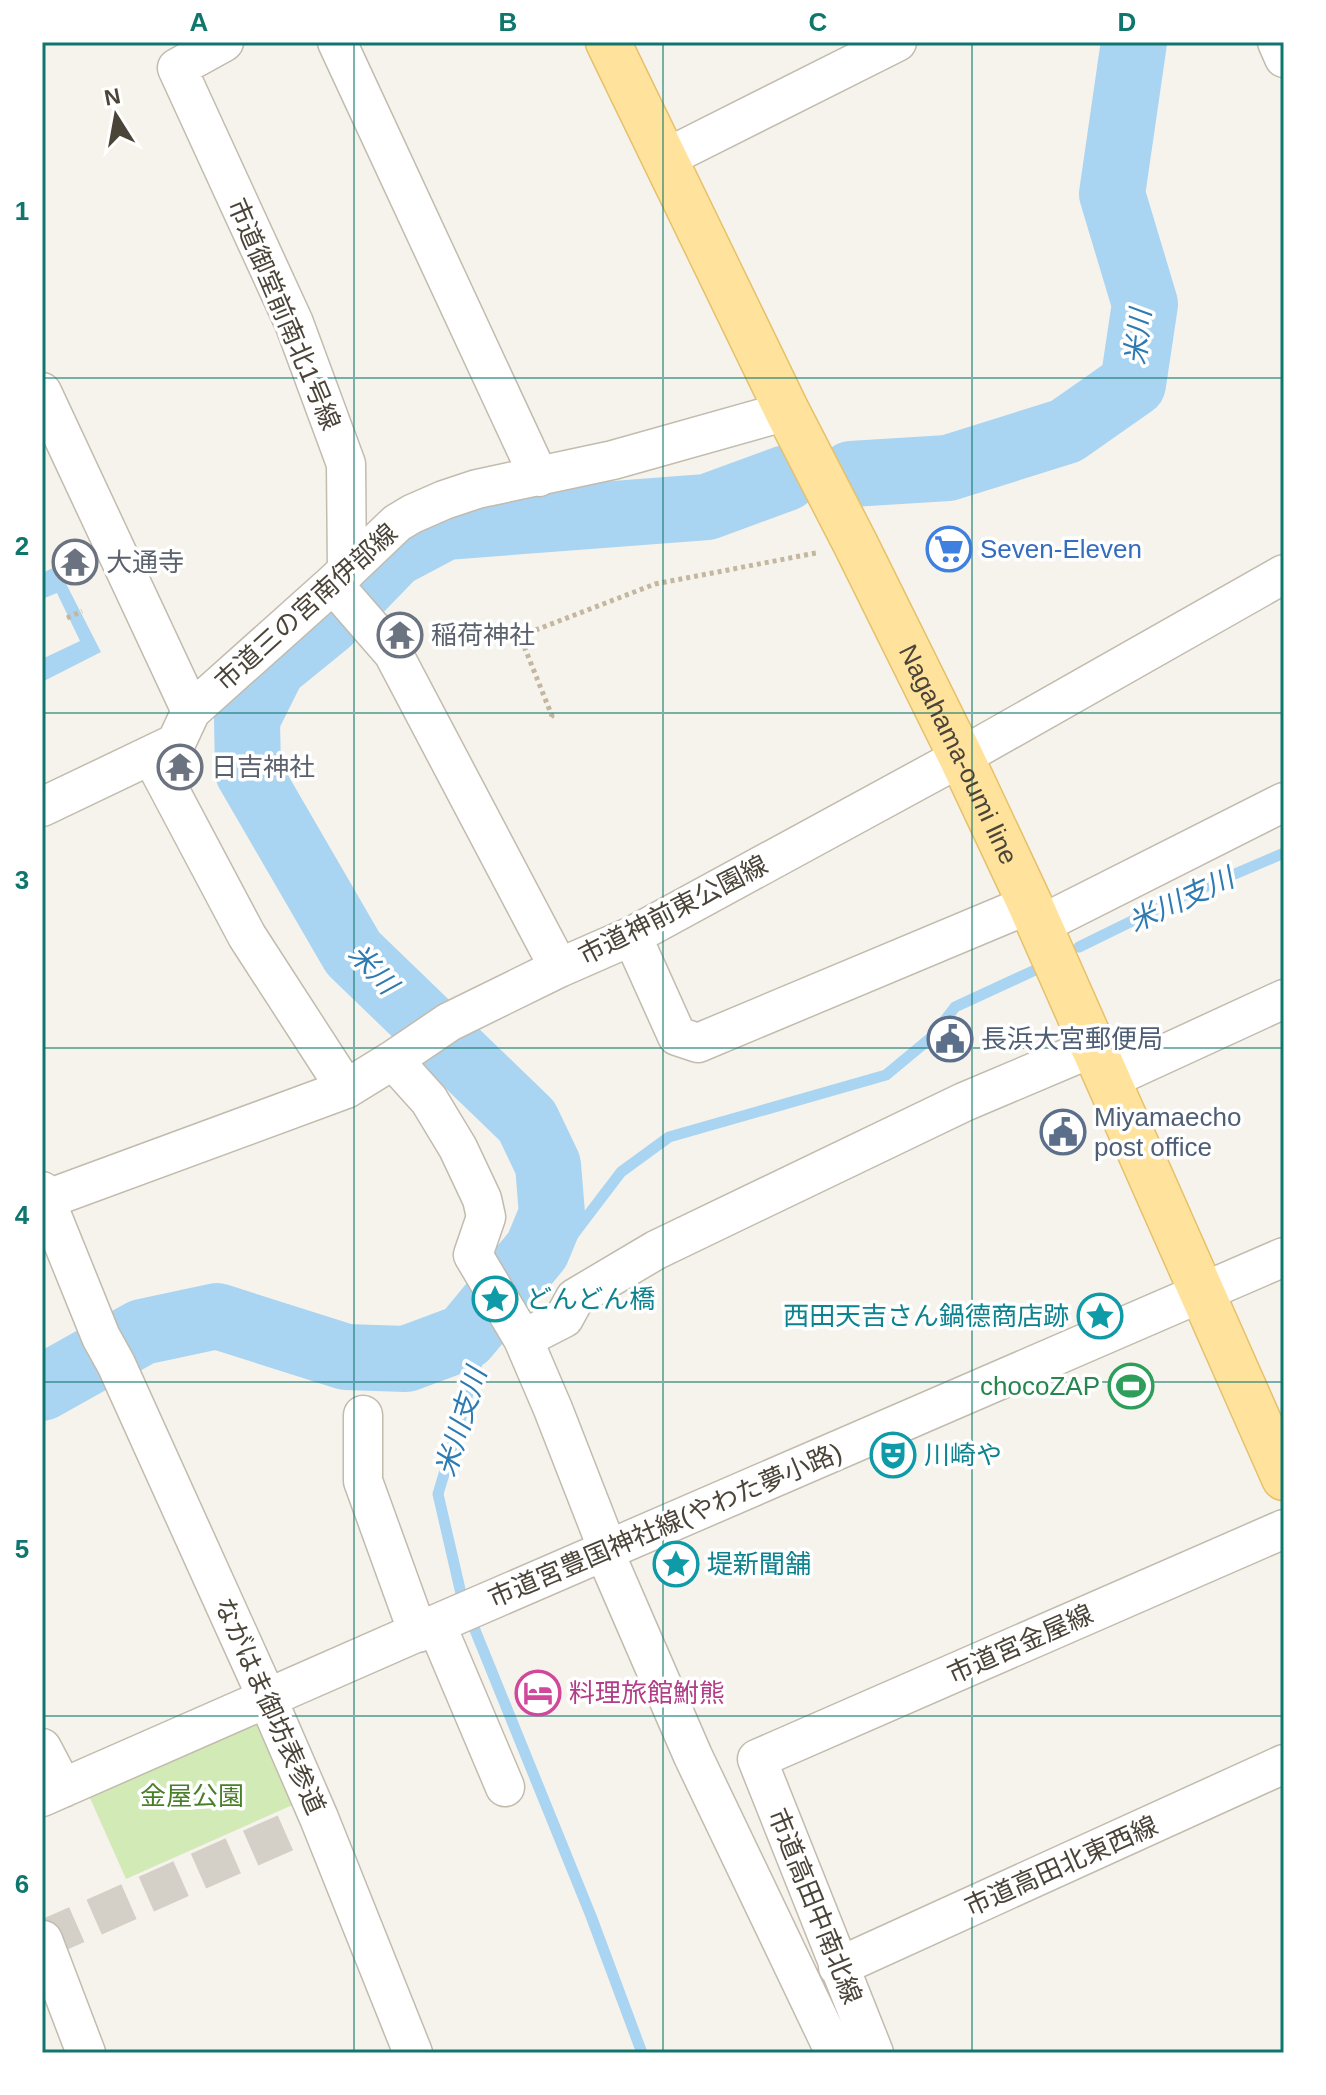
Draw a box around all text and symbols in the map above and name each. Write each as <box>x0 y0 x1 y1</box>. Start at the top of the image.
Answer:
text: A <box>190 7 209 37</box>
text: B <box>499 7 517 37</box>
text: C <box>809 7 828 37</box>
text: D <box>1118 7 1136 37</box>
north arrow <box>76 76 156 156</box>
text: N <box>102 83 122 111</box>
street label: 市道御堂前南北1号線 <box>222 194 346 434</box>
text: 1 <box>15 196 29 226</box>
water label: 米川 <box>1120 305 1157 366</box>
street label: 市道三の宮南伊部線 <box>209 518 403 696</box>
supermarket icon: Seven-Eleven <box>925 525 973 573</box>
text: 2 <box>15 531 29 561</box>
place label: Seven-Eleven <box>980 534 1142 564</box>
temple icon: 大通寺 <box>51 538 99 586</box>
place label: 大通寺 <box>106 547 184 577</box>
temple icon: 稲荷神社 <box>376 611 424 659</box>
place label: 稲荷神社 <box>431 620 535 650</box>
street label: Nagahama-oumi line <box>893 640 1024 869</box>
temple icon: 日吉神社 <box>156 743 204 791</box>
place label: 日吉神社 <box>211 752 315 782</box>
street label: 市道神前東公園線 <box>574 849 772 971</box>
water label: 米川支川 <box>1124 861 1241 938</box>
text: 3 <box>15 865 29 895</box>
water label: 米川 <box>343 938 405 1002</box>
public building icon: 長浜大宮郵便局 <box>926 1015 974 1063</box>
place label: 長浜大宮郵便局 <box>981 1024 1163 1054</box>
place label: Miyamaecho post office <box>1094 1102 1241 1162</box>
public building icon: Miyamaecho post office <box>1039 1108 1087 1156</box>
text: 4 <box>15 1200 30 1230</box>
place icon: どんどん橋 <box>471 1275 519 1323</box>
place label: どんどん橋 <box>526 1284 655 1314</box>
place icon: 西田天吉さん鍋德商店跡 <box>1076 1292 1124 1340</box>
place label: 西田天吉さん鍋德商店跡 <box>783 1301 1069 1331</box>
water label: 米川支川 <box>430 1361 493 1480</box>
sports icon: chocoZAP <box>1107 1362 1155 1410</box>
place label: chocoZAP <box>980 1371 1100 1401</box>
theatre icon: 川崎や <box>869 1431 917 1479</box>
street label: 市道宮豊国神社線(やわた夢小路) <box>484 1437 846 1613</box>
place label: 川崎や <box>924 1440 1002 1470</box>
text: 5 <box>15 1534 29 1564</box>
place icon: 堤新聞舗 <box>652 1540 700 1588</box>
place label: 堤新聞舗 <box>707 1549 811 1579</box>
street label: ながはま御坊表参道 <box>209 1593 331 1819</box>
street label: 市道宮金屋線 <box>943 1599 1097 1689</box>
hotel icon: 料理旅館鮒熊 <box>514 1669 562 1717</box>
place label: 料理旅館鮒熊 <box>569 1678 725 1708</box>
park label: 金屋公園 <box>140 1781 244 1811</box>
street label: 市道高田中南北線 <box>762 1804 868 2008</box>
street label: 市道高田北東西線 <box>960 1810 1162 1922</box>
text: 6 <box>15 1869 29 1899</box>

